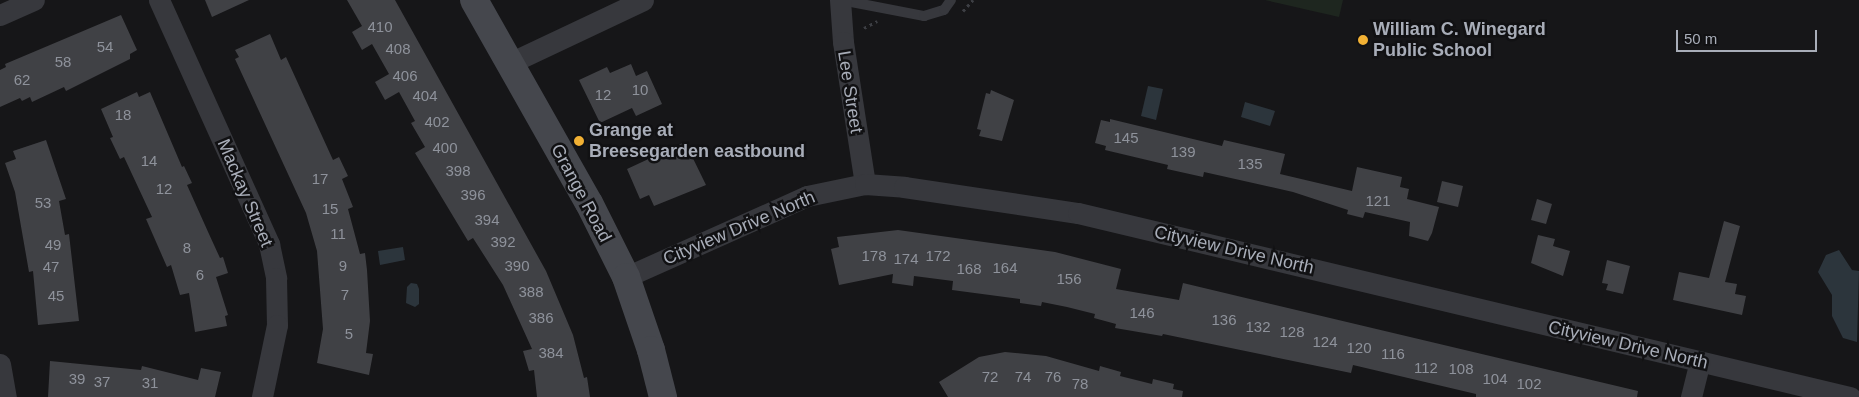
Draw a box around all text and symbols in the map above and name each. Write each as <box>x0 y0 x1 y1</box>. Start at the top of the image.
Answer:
house number: 410 <box>367 18 393 36</box>
place label: William C. Winegard Public School <box>1373 19 1546 62</box>
scale bar <box>1679 20 1820 52</box>
text: 50 m <box>1684 30 1717 47</box>
marker: William C. Winegard Public School <box>1357 34 1369 46</box>
house number: 54 <box>97 38 113 56</box>
house number: 408 <box>385 40 411 58</box>
street label: Lee Street <box>833 49 867 135</box>
house number: 58 <box>55 53 71 71</box>
house number: 406 <box>392 67 418 85</box>
house number: 62 <box>14 71 30 89</box>
house number: 10 <box>632 81 648 99</box>
house number: 12 <box>595 86 611 104</box>
house number: 404 <box>412 87 438 105</box>
house number: 18 <box>115 106 131 124</box>
house number: 402 <box>424 113 450 131</box>
place label: Grange at Breesegarden eastbound <box>589 120 805 162</box>
house number: 145 <box>1113 129 1139 147</box>
marker: Grange at Breesegarden eastbound <box>573 135 585 147</box>
street label: Mackay Street <box>213 136 277 250</box>
house number: 400 <box>432 139 458 157</box>
street label: Grange Road <box>546 140 616 246</box>
house number: 139 <box>1170 143 1196 161</box>
house number: 14 <box>141 152 157 170</box>
house number: 135 <box>1237 155 1263 173</box>
house number: 398 <box>445 162 471 180</box>
house number: 17 <box>312 170 328 188</box>
house number: 12 <box>156 180 172 198</box>
house number: 396 <box>460 186 486 204</box>
street label: Cityview Drive North <box>660 186 818 270</box>
house number: 121 <box>1365 192 1391 210</box>
house number: 53 <box>35 194 51 212</box>
house number: 15 <box>322 200 338 218</box>
house number: 394 <box>474 211 500 229</box>
street label: Cityview Drive North <box>1152 221 1316 279</box>
house number: 11 <box>330 225 346 243</box>
house number: 392 <box>490 233 516 251</box>
house number: 49 <box>45 236 61 254</box>
house number: 8 <box>183 239 191 257</box>
house number: 178 <box>861 247 887 265</box>
house number: 172 <box>925 247 951 265</box>
house number: 174 <box>893 250 919 268</box>
house number: 9 <box>339 257 347 275</box>
house number: 390 <box>504 257 530 275</box>
house number: 47 <box>43 258 59 276</box>
house number: 164 <box>992 259 1018 277</box>
house number: 168 <box>956 260 982 278</box>
house number: 6 <box>196 266 204 284</box>
house number: 156 <box>1056 270 1082 288</box>
house number: 388 <box>518 283 544 301</box>
house number: 7 <box>341 286 349 304</box>
house number: 45 <box>48 287 64 305</box>
house number: 146 <box>1129 304 1155 322</box>
house number: 386 <box>528 309 554 327</box>
house number: 136 <box>1211 311 1237 329</box>
street label: Cityview Drive North <box>1546 316 1710 374</box>
house number: 132 <box>1245 318 1271 336</box>
house number: 128 <box>1279 323 1305 341</box>
house number: 5 <box>345 325 353 343</box>
house number: 124 <box>1312 333 1338 351</box>
house number: 120 <box>1346 339 1372 357</box>
house number: 384 <box>538 344 564 362</box>
house number: 116 <box>1381 345 1405 363</box>
house number: 112 <box>1414 359 1438 377</box>
house number: 108 <box>1448 360 1474 378</box>
house number: 72 <box>982 368 998 386</box>
house number: 74 <box>1015 368 1031 386</box>
house number: 76 <box>1045 368 1061 386</box>
house number: 39 <box>69 370 85 388</box>
house number: 104 <box>1482 370 1508 388</box>
house number: 37 <box>94 373 110 391</box>
house number: 31 <box>142 374 158 392</box>
house number: 78 <box>1072 375 1088 393</box>
house number: 102 <box>1516 375 1542 393</box>

